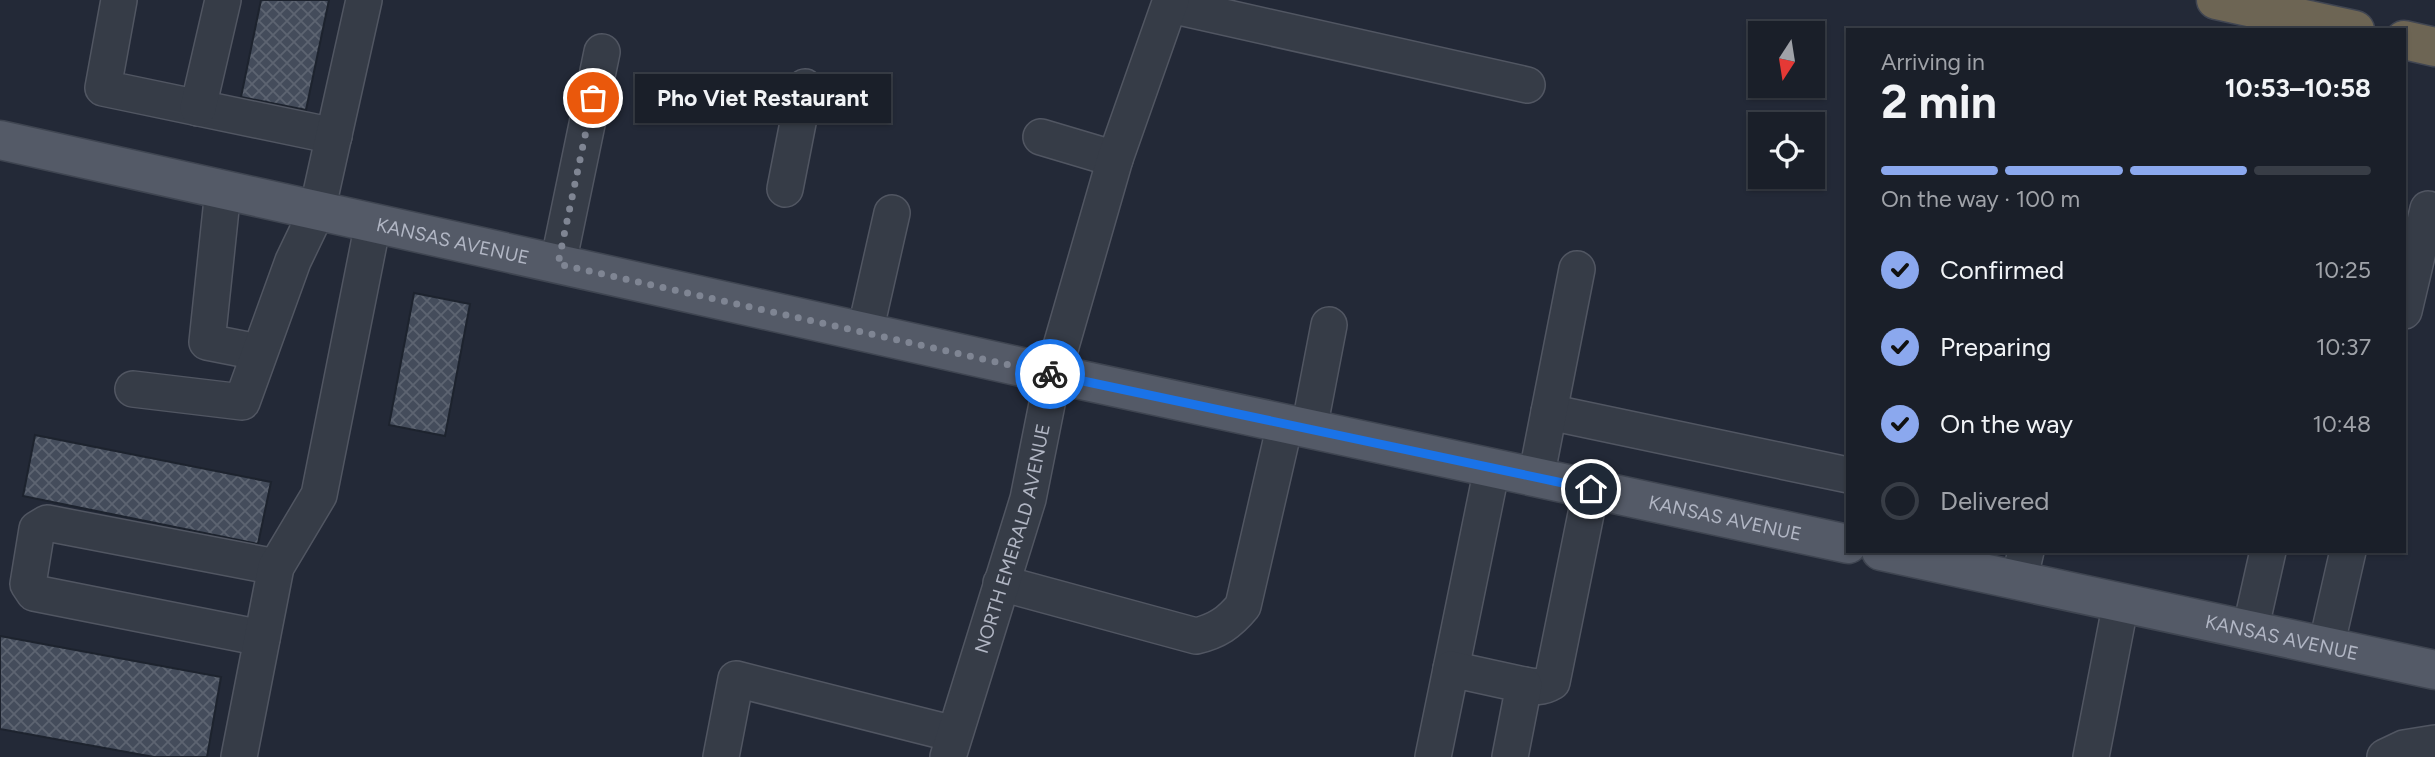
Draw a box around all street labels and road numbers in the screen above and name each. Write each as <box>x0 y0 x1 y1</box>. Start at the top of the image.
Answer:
street label: KANSAS AVENUE <box>374 213 532 269</box>
street label: NORTH EMERALD AVENUE <box>969 421 1054 656</box>
street label: KANSAS AVENUE <box>1646 490 1804 545</box>
street label: KANSAS AVENUE <box>2203 609 2361 665</box>

